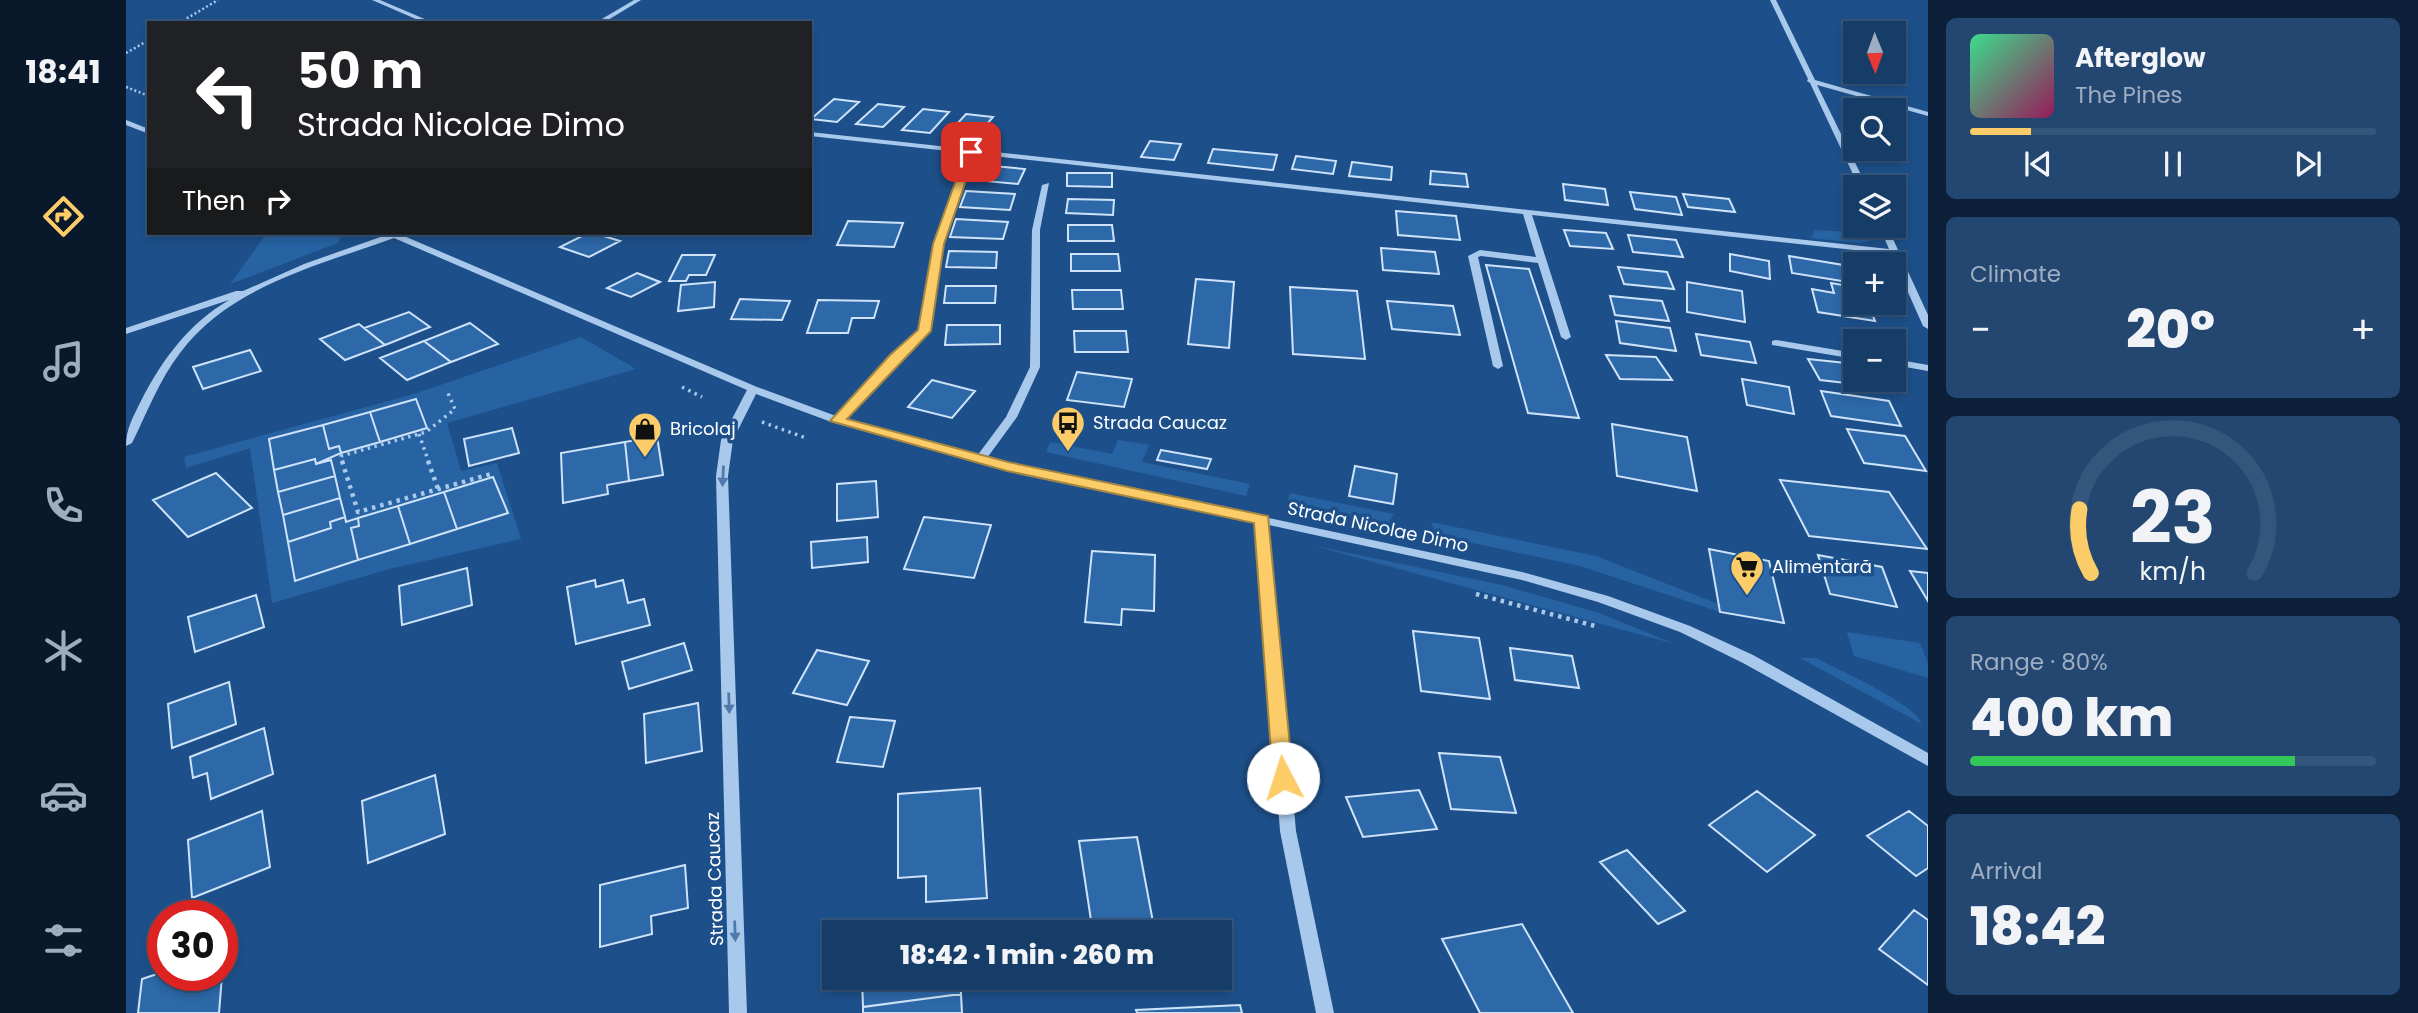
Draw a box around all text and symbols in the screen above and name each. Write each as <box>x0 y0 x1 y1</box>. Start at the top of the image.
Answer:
north arrow <box>1843 21 1906 84</box>
map controls <box>1843 21 1906 392</box>
text: 50 m <box>297 37 423 105</box>
text: Afterglow <box>2075 40 2206 76</box>
text: 18:41 <box>25 49 101 94</box>
icon: left <box>182 49 273 140</box>
text: The Pines <box>2075 79 2183 111</box>
button: search <box>1843 98 1906 161</box>
text: Strada Nicolae Dimo <box>297 102 625 147</box>
pin <box>941 122 1001 182</box>
icon: arrive <box>952 133 990 171</box>
icon: previous <box>2019 145 2057 183</box>
icon: pause <box>2154 145 2192 183</box>
icon: next <box>2289 145 2327 183</box>
button: layers <box>1843 175 1906 238</box>
icon: right <box>259 182 297 220</box>
text: Then <box>182 183 245 219</box>
icon: directions <box>39 192 88 241</box>
button: + <box>1843 252 1906 315</box>
text: Climate <box>1970 258 2061 290</box>
text: 20° <box>2126 293 2215 366</box>
text: − <box>1970 303 1991 356</box>
text: + <box>2350 303 2376 356</box>
button: − <box>1843 329 1906 392</box>
icon: music <box>39 337 88 386</box>
bus stop icon: Strada Caucaz <box>1049 404 1087 453</box>
shop icon: Bricolaj <box>626 410 664 459</box>
place label: Strada Caucaz <box>1093 410 1227 435</box>
place label: Bricolaj <box>670 416 736 441</box>
one-way arrow <box>717 465 728 487</box>
text: 23 <box>2130 467 2216 568</box>
icon: phone <box>39 481 88 530</box>
street label: Strada Nicolae Dimo <box>1285 495 1471 558</box>
supermarket icon: Alimentară <box>1728 548 1766 597</box>
text: km/h <box>2140 553 2206 588</box>
place label: Alimentară <box>1772 554 1872 579</box>
icon: climate <box>39 626 88 675</box>
text: Range · 80% <box>1970 646 2108 678</box>
text: 400 km <box>1970 681 2173 754</box>
one-way arrow <box>723 692 734 714</box>
position arrow <box>1246 741 1320 815</box>
icon: car <box>39 771 88 820</box>
street label: Strada Caucaz <box>700 812 729 946</box>
text: Arrival <box>1970 855 2042 887</box>
text: 18:42 <box>1970 890 2105 963</box>
speed limit sign: 30 <box>147 900 238 991</box>
icon: filters <box>39 916 88 965</box>
one-way arrow <box>730 920 741 942</box>
text: 18:42 · 1 min · 260 m <box>900 937 1154 973</box>

